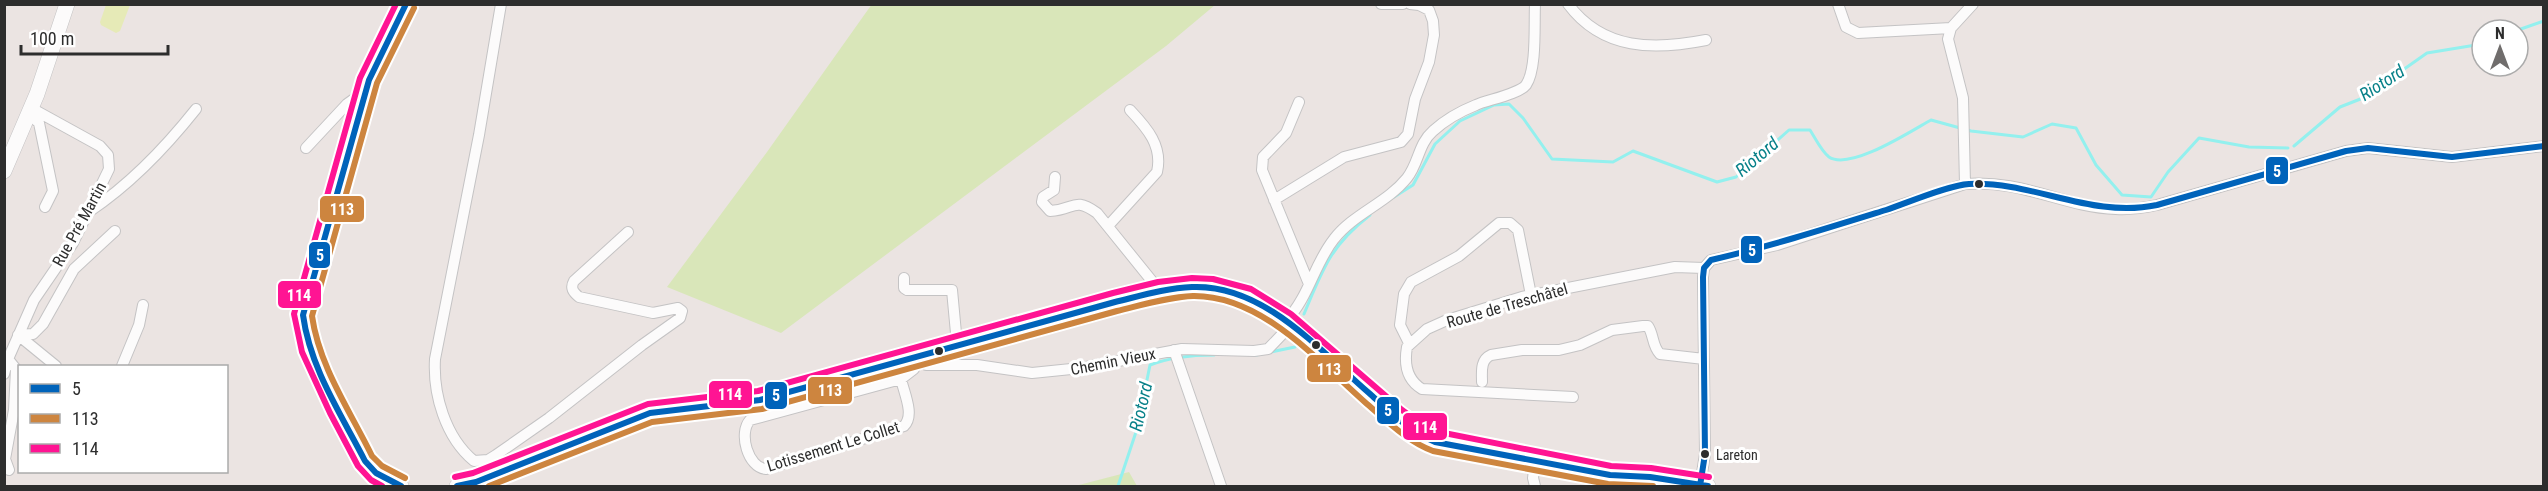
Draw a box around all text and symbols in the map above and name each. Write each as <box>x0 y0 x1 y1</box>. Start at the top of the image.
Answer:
scale bar <box>21 18 168 56</box>
north arrow <box>2470 18 2530 78</box>
text: N <box>2495 24 2505 43</box>
text: 100 m <box>30 28 74 49</box>
water label: Riotord <box>2355 60 2409 105</box>
water label: Riotord <box>1731 132 1783 181</box>
line badge: 5 <box>2265 156 2289 185</box>
text: 5 <box>2273 162 2281 181</box>
unlabelled marker <box>1973 178 1985 190</box>
street label: Rue Pré Martin <box>49 179 110 270</box>
line badge: 113 <box>319 195 365 223</box>
text: 113 <box>330 200 354 219</box>
line badge: 5 <box>1740 235 1763 264</box>
line badge: 5 <box>308 241 331 269</box>
text: 5 <box>1748 241 1756 260</box>
text: 5 <box>316 246 324 265</box>
street label: Route de Treschâtel <box>1444 279 1570 332</box>
line badge: 114 <box>277 280 322 309</box>
text: 114 <box>287 286 311 305</box>
unlabelled marker <box>1310 339 1322 351</box>
street label: Chemin Vieux <box>1069 344 1157 379</box>
unlabelled marker <box>933 345 945 357</box>
line badge: 113 <box>1306 354 1352 383</box>
text: 113 <box>1317 360 1341 379</box>
legend <box>18 365 228 473</box>
line badge: 113 <box>807 376 853 405</box>
text: 5 <box>72 378 81 399</box>
line badge: 114 <box>708 380 753 409</box>
water label: Riotord <box>1125 380 1156 433</box>
line badge: 5 <box>764 381 788 410</box>
text: 113 <box>818 381 842 400</box>
text: 114 <box>718 385 742 404</box>
text: 5 <box>772 386 780 405</box>
line badge: 5 <box>1376 396 1400 425</box>
text: 5 <box>1384 401 1392 420</box>
text: 113 <box>72 408 99 429</box>
line badge: 114 <box>1402 412 1448 441</box>
street label: Lotissement Le Collet <box>765 417 902 476</box>
text: 114 <box>1413 418 1437 437</box>
text: 114 <box>72 438 99 459</box>
place label: Lareton <box>1716 447 1758 463</box>
marker: Lareton <box>1699 448 1711 460</box>

